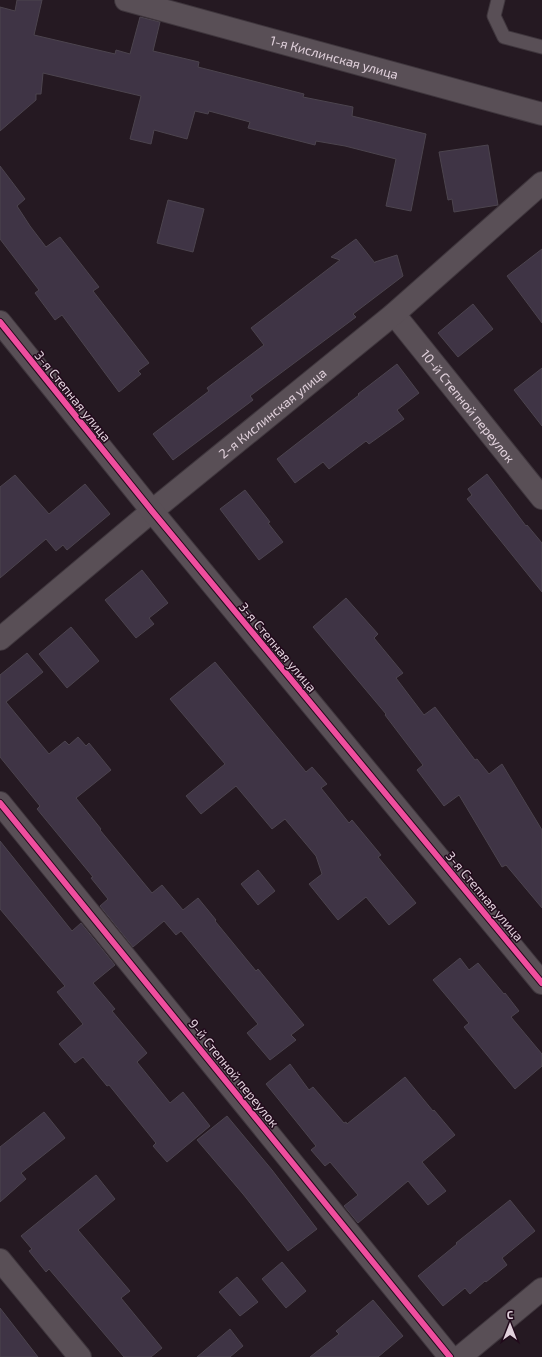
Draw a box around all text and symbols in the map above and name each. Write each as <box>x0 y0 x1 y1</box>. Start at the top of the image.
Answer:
street label: 1-я Кислинская улица <box>268 32 400 82</box>
street label: 10-й Степной переулок <box>418 346 518 466</box>
street label: 3-я Степная улица <box>31 347 115 445</box>
street label: 2-я Кислинская улица <box>215 364 330 462</box>
street label: 3-я Степная улица <box>236 599 320 695</box>
street label: 3-я Степная улица <box>443 848 527 944</box>
street label: 9-й Степной переулок <box>185 1016 283 1130</box>
north arrow <box>490 1305 530 1345</box>
text: С <box>507 1308 514 1321</box>

